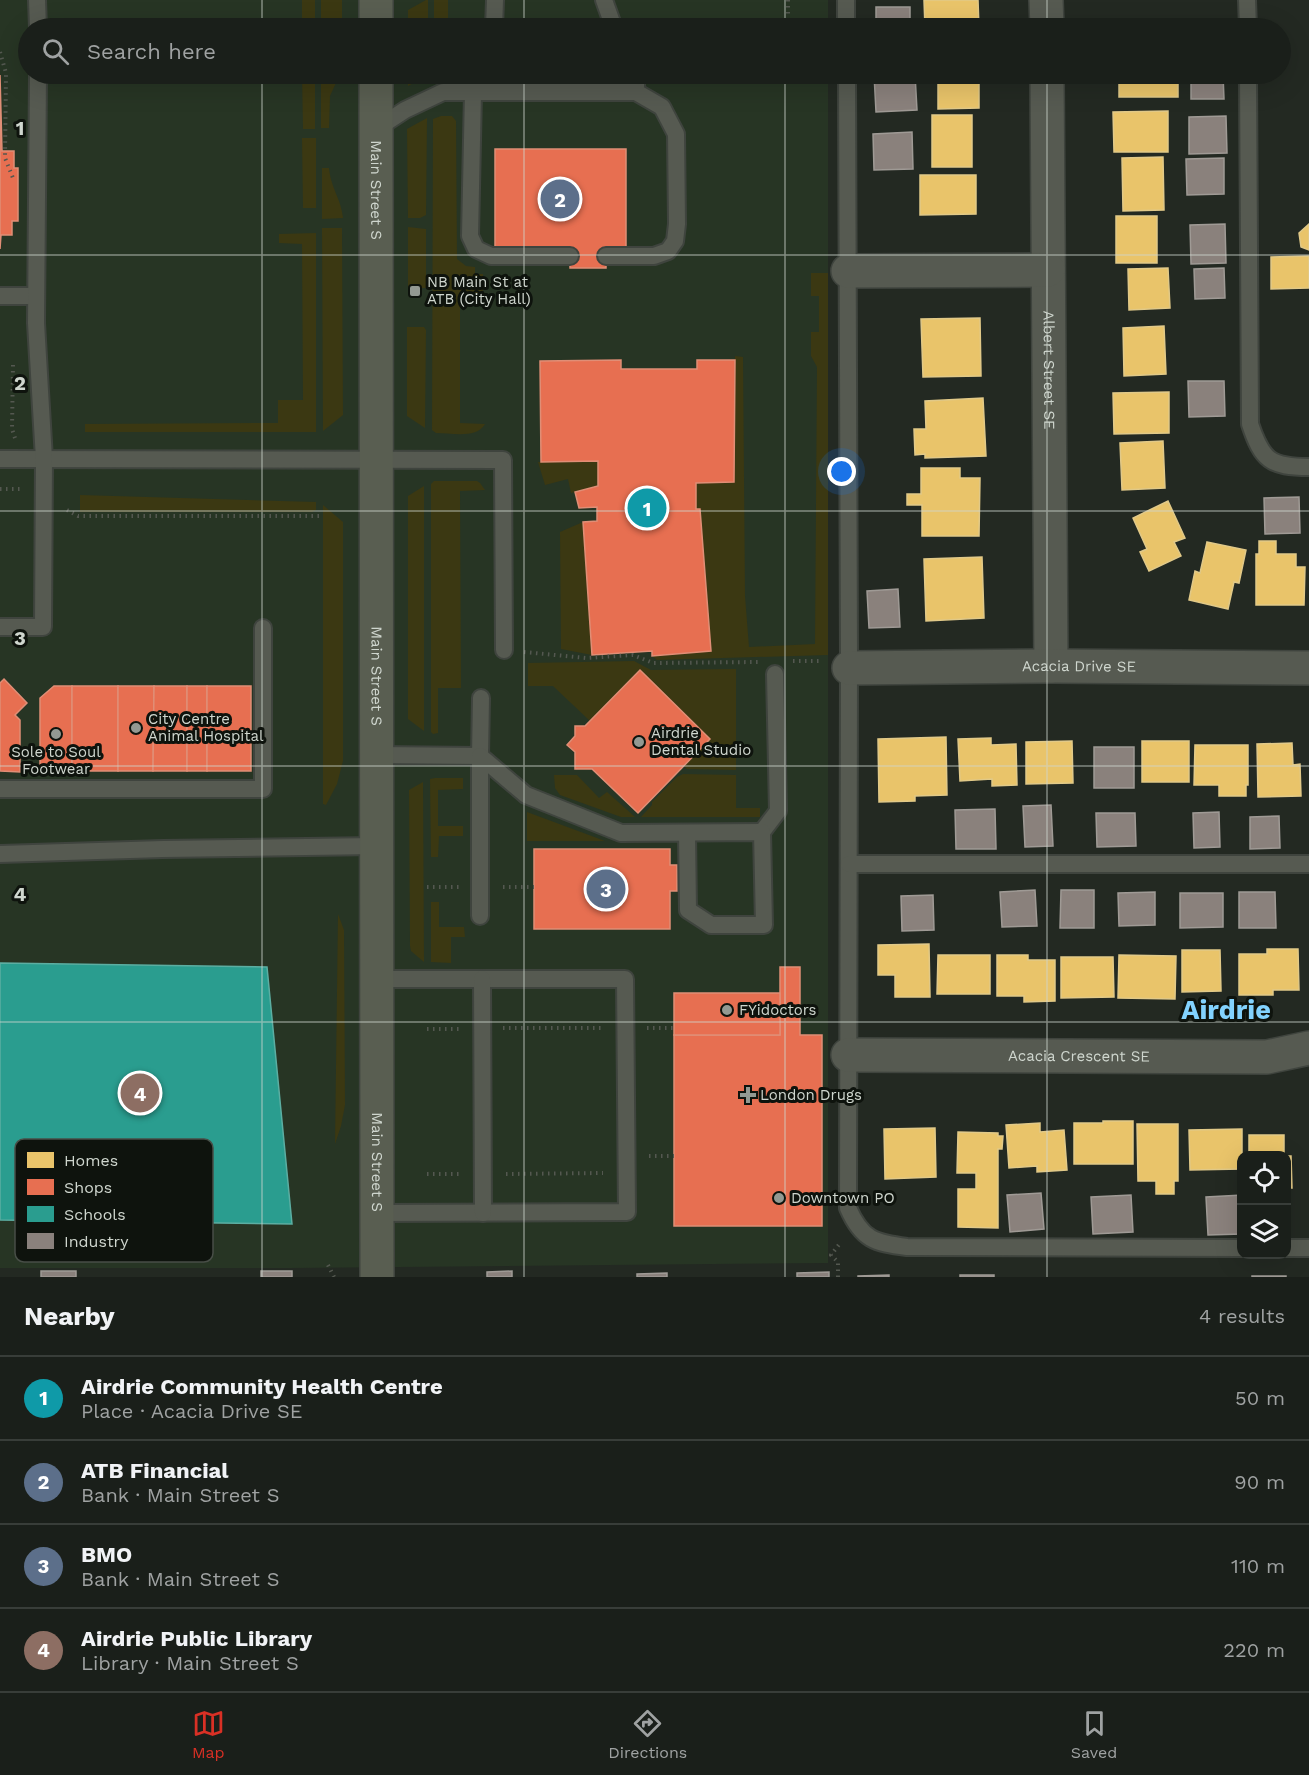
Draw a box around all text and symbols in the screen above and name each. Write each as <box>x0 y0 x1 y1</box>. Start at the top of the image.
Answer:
search box <box>18 18 1291 84</box>
icon: search <box>39 35 72 68</box>
text: Search here <box>87 39 216 64</box>
text: 1 <box>16 116 24 140</box>
street label: Main Street S <box>367 140 385 240</box>
pin: 2 <box>540 176 580 222</box>
place label: NB Main St at ATB (City Hall) <box>427 273 531 308</box>
marker: NB Main St at ATB (City Hall) <box>408 284 422 298</box>
street label: Albert Street SE <box>1040 310 1058 430</box>
text: 2 <box>14 371 26 395</box>
your location <box>827 457 856 486</box>
pin: 1 <box>628 486 666 530</box>
text: 3 <box>14 626 26 650</box>
street label: Main Street S <box>367 626 386 726</box>
street label: Acacia Drive SE <box>1022 657 1136 676</box>
place label: City Centre Animal Hospital <box>148 710 264 745</box>
marker: City Centre Animal Hospital <box>129 721 143 735</box>
place label: Airdrie Dental Studio <box>651 724 751 759</box>
marker: Sole to Soul Footwear <box>49 727 63 741</box>
marker: Airdrie Dental Studio <box>632 735 646 749</box>
place label: Sole to Soul Footwear <box>11 743 101 778</box>
pin: 3 <box>586 866 626 912</box>
text: 4 <box>14 882 27 906</box>
district label: Airdrie <box>1181 994 1271 1026</box>
place label: FYidoctors <box>739 1001 817 1019</box>
marker: FYidoctors <box>720 1003 734 1017</box>
street label: Acacia Crescent SE <box>1008 1047 1150 1065</box>
pin: 4 <box>120 1070 160 1116</box>
place label: London Drugs <box>760 1086 862 1104</box>
marker: London Drugs <box>741 1088 755 1102</box>
street label: Main Street S <box>368 1112 386 1212</box>
legend <box>15 1139 213 1262</box>
text: Homes <box>64 1151 118 1170</box>
map controls <box>1237 1151 1291 1259</box>
button: locate <box>1237 1151 1291 1205</box>
text: Shops <box>64 1178 112 1197</box>
place label: Downtown PO <box>791 1189 895 1207</box>
marker: Downtown PO <box>772 1191 786 1205</box>
text: Schools <box>64 1205 126 1224</box>
button: layers <box>1237 1205 1291 1259</box>
text: Industry <box>64 1232 129 1251</box>
text: Nearby <box>24 1301 115 1331</box>
text: 4 results <box>1199 1304 1285 1328</box>
text: Airdrie Community Health Centre <box>81 1374 443 1399</box>
text: 1 <box>39 1386 48 1410</box>
text: 50 m <box>1235 1386 1285 1410</box>
text: Place · Acacia Drive SE <box>81 1399 303 1423</box>
text: ATB Financial <box>81 1458 228 1483</box>
text: 2 <box>38 1470 49 1494</box>
text: 90 m <box>1234 1470 1285 1494</box>
text: Bank · Main Street S <box>81 1483 279 1507</box>
text: BMO <box>81 1542 132 1567</box>
text: 3 <box>38 1554 49 1578</box>
text: 110 m <box>1231 1554 1285 1578</box>
text: Bank · Main Street S <box>81 1567 279 1591</box>
text: Airdrie Public Library <box>81 1626 312 1651</box>
text: 4 <box>37 1638 50 1662</box>
text: 220 m <box>1223 1638 1285 1662</box>
text: Library · Main Street S <box>81 1651 299 1675</box>
tab: Map <box>192 1707 225 1762</box>
tab: Directions <box>608 1707 687 1762</box>
tab: Saved <box>1071 1707 1117 1762</box>

